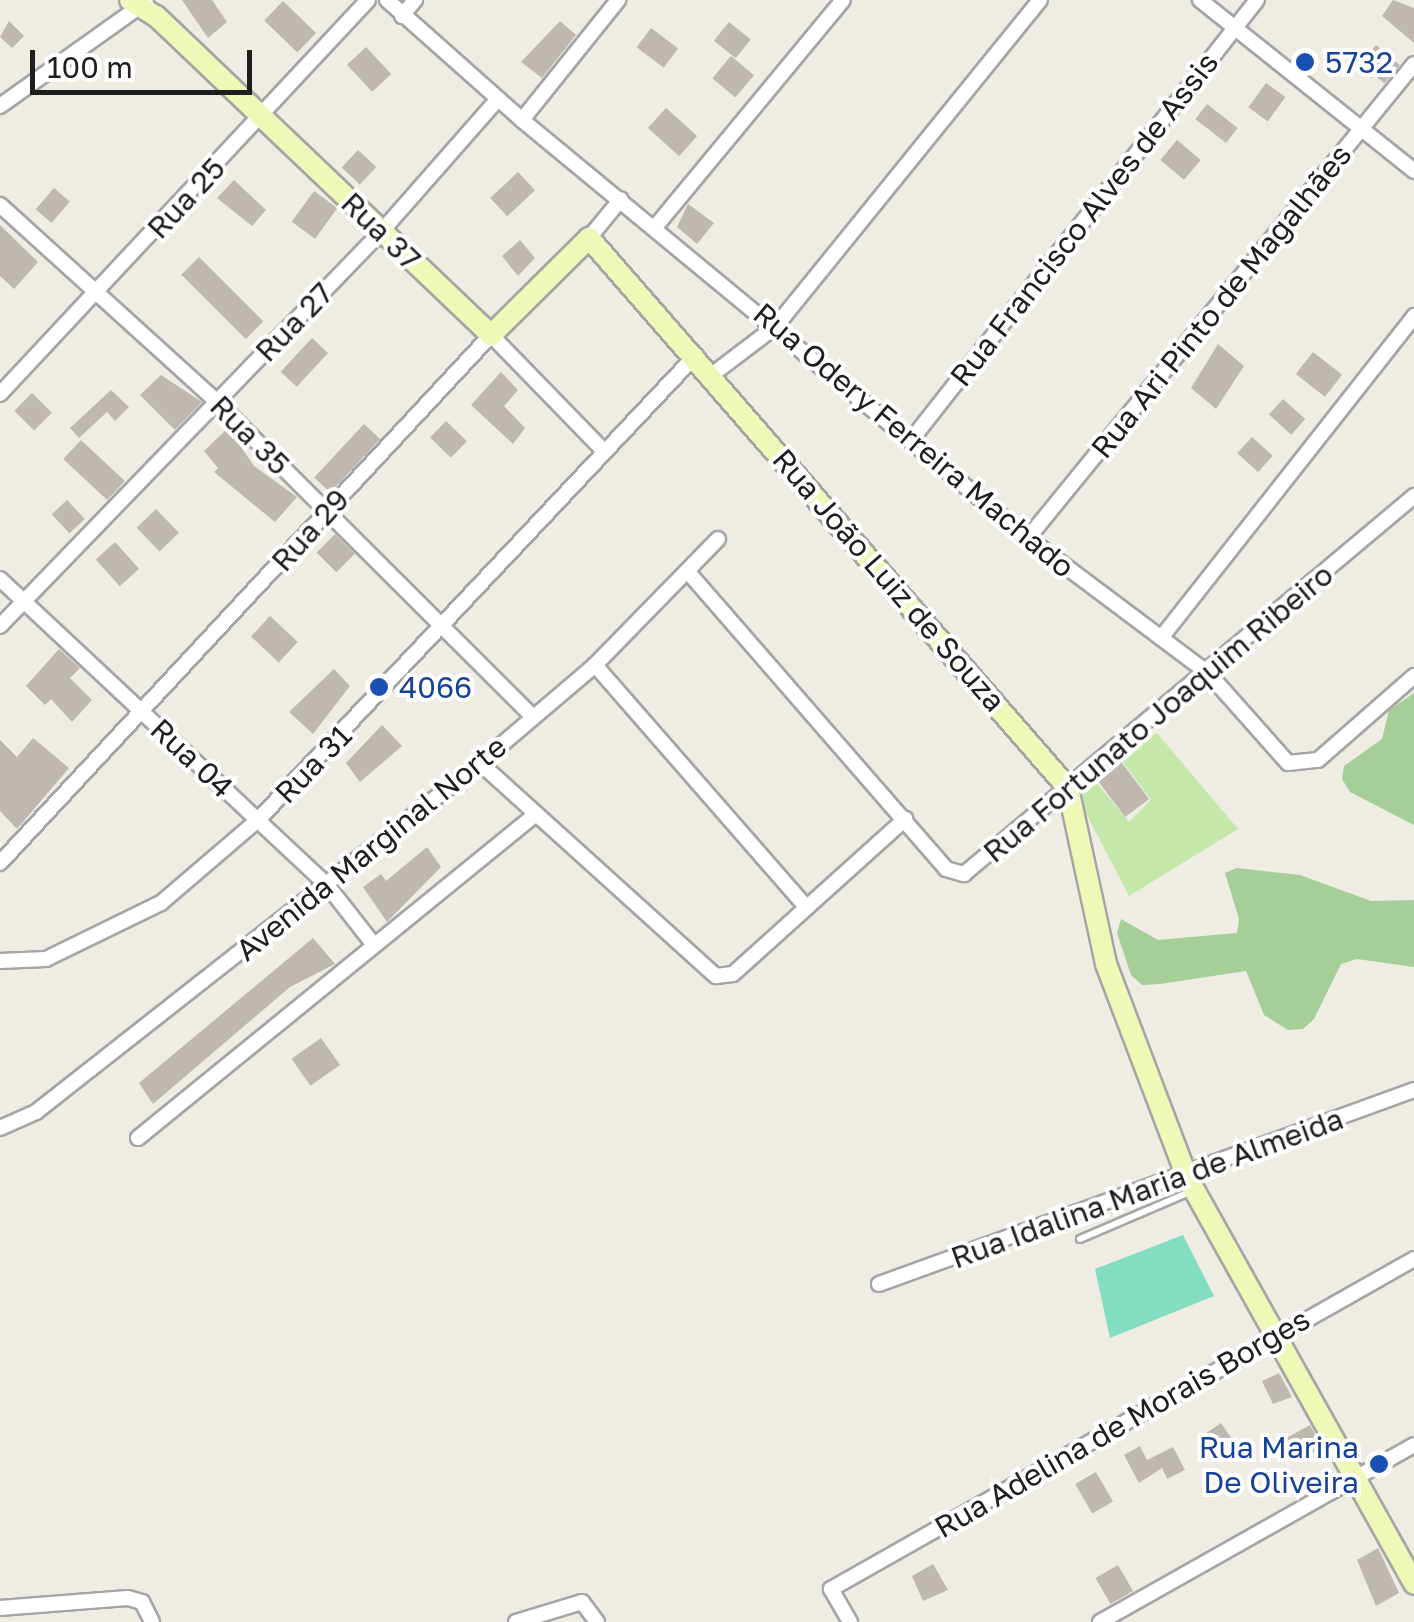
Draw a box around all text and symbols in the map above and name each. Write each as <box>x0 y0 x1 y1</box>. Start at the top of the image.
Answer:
scale bar <box>35 30 258 92</box>
place label: 5732 <box>1325 44 1393 80</box>
street label: Rua Francisco Alves de Assis <box>942 45 1226 393</box>
text: 100 m <box>47 49 133 85</box>
marker: 5732 <box>1294 51 1316 73</box>
street label: Rua Ari Pinto de Magalhães <box>1083 137 1359 465</box>
street label: Rua 25 <box>140 150 232 246</box>
street label: Rua 37 <box>334 185 428 277</box>
street label: Rua 27 <box>248 275 340 369</box>
street label: Rua Odery Ferreira Machado <box>746 295 1082 585</box>
street label: Rua 35 <box>203 388 297 482</box>
street label: Rua João Luiz de Souza <box>765 441 1013 719</box>
street label: Rua 29 <box>264 482 356 578</box>
street label: Rua Fortunato Joaquim Ribeiro <box>976 556 1340 870</box>
place label: 4066 <box>399 669 472 705</box>
marker: 4066 <box>368 676 390 698</box>
street label: Rua 04 <box>143 711 241 805</box>
street label: Rua 31 <box>267 718 359 810</box>
street label: Avenida Marginal Norte <box>229 728 513 968</box>
street label: Rua Idalina Maria de Almeida <box>946 1100 1348 1276</box>
street label: Rua Adelina de Morais Borges <box>928 1301 1316 1545</box>
place label: Rua Marina De Oliveira <box>1199 1429 1359 1500</box>
marker: Rua Marina De Oliveira <box>1368 1453 1390 1475</box>

